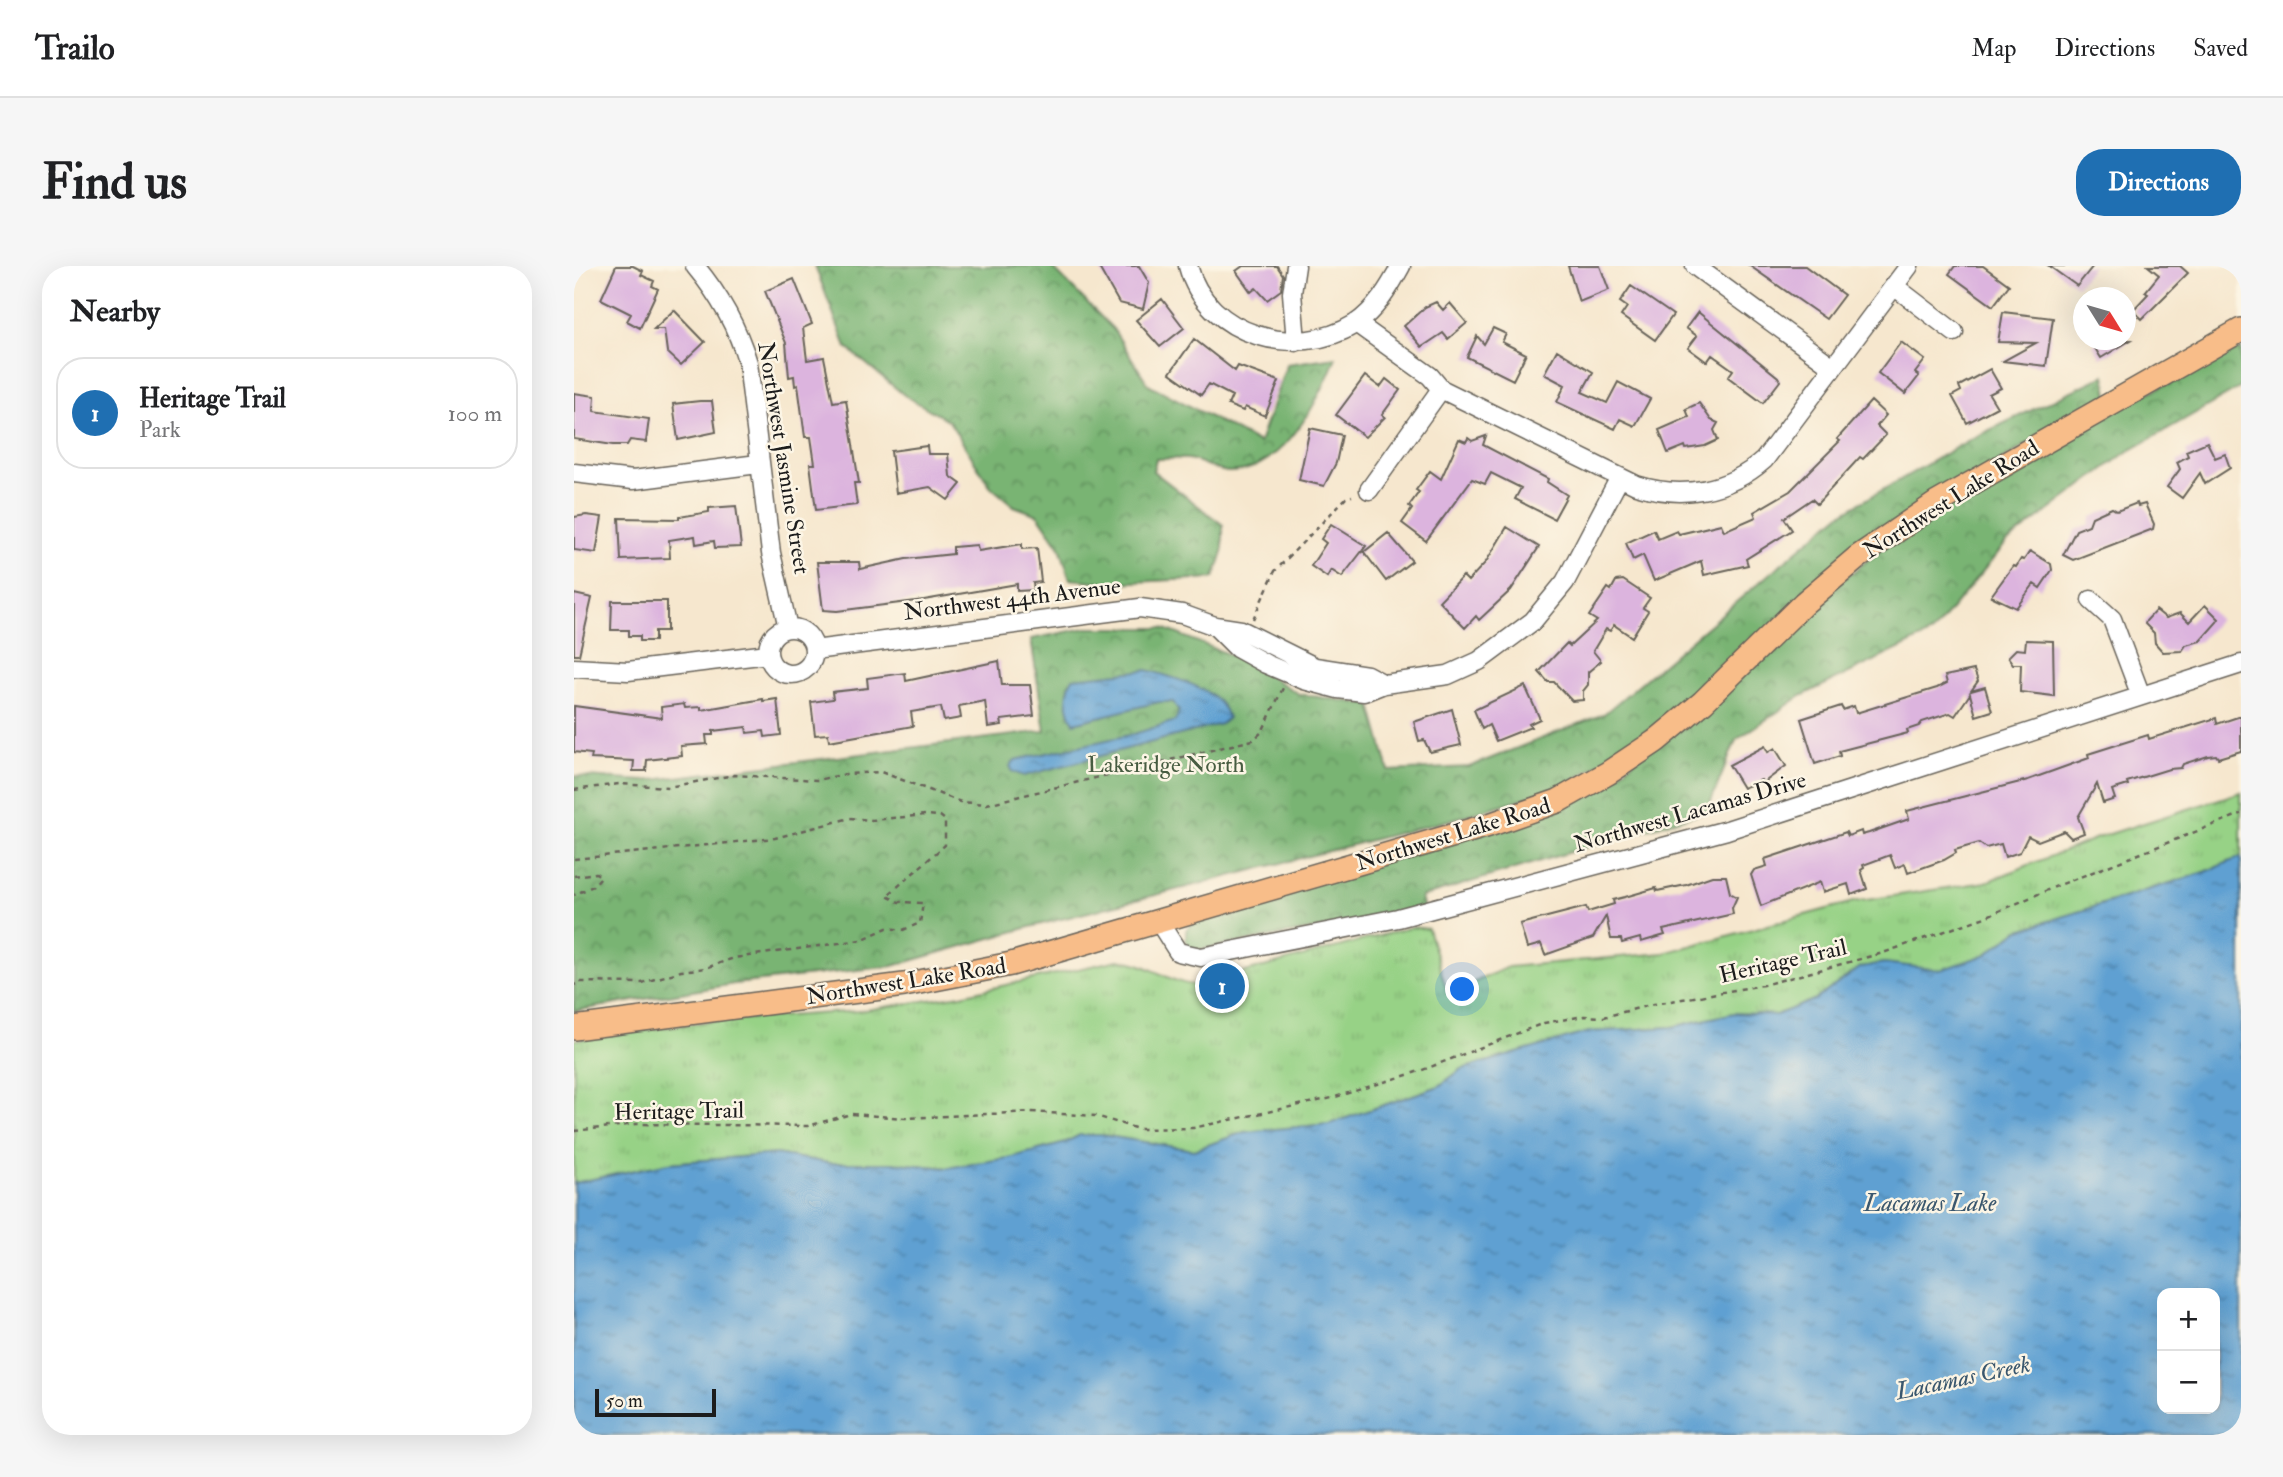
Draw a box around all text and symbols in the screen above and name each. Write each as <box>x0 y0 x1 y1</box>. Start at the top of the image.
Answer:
text: Trailo <box>35 28 115 69</box>
text: Map <box>1971 33 2016 64</box>
text: Directions <box>2054 33 2155 64</box>
text: Saved <box>2193 33 2248 64</box>
button: Directions <box>2076 149 2241 216</box>
text: Find us <box>42 152 187 213</box>
north arrow <box>2073 287 2136 350</box>
text: Nearby <box>70 293 160 330</box>
street label: Northwest Jasmine Street <box>751 340 817 576</box>
text: Heritage Trail <box>139 383 286 415</box>
text: 1 <box>91 399 99 428</box>
text: 100 m <box>448 399 502 428</box>
text: Park <box>139 415 181 444</box>
street label: Northwest Lake Road <box>1858 433 2044 565</box>
street label: Northwest 44th Avenue <box>902 571 1123 627</box>
park label: Lakeridge North <box>1087 750 1245 779</box>
street label: Northwest Lacamas Drive <box>1571 765 1810 859</box>
street label: Northwest Lake Road <box>1352 791 1554 877</box>
street label: Heritage Trail <box>1716 932 1850 990</box>
street label: Northwest Lake Road <box>804 951 1008 1011</box>
pin: 1 <box>1199 960 1245 1012</box>
your location <box>1445 972 1479 1006</box>
street label: Heritage Trail <box>614 1095 744 1127</box>
water label: Lacamas Lake <box>1863 1188 1997 1219</box>
map controls <box>2157 1288 2220 1414</box>
button: + <box>2157 1288 2220 1351</box>
water label: Lacamas Creek <box>1892 1349 2033 1408</box>
button: − <box>2157 1351 2220 1414</box>
scale bar <box>595 1386 716 1418</box>
text: 50 m <box>606 1389 643 1413</box>

